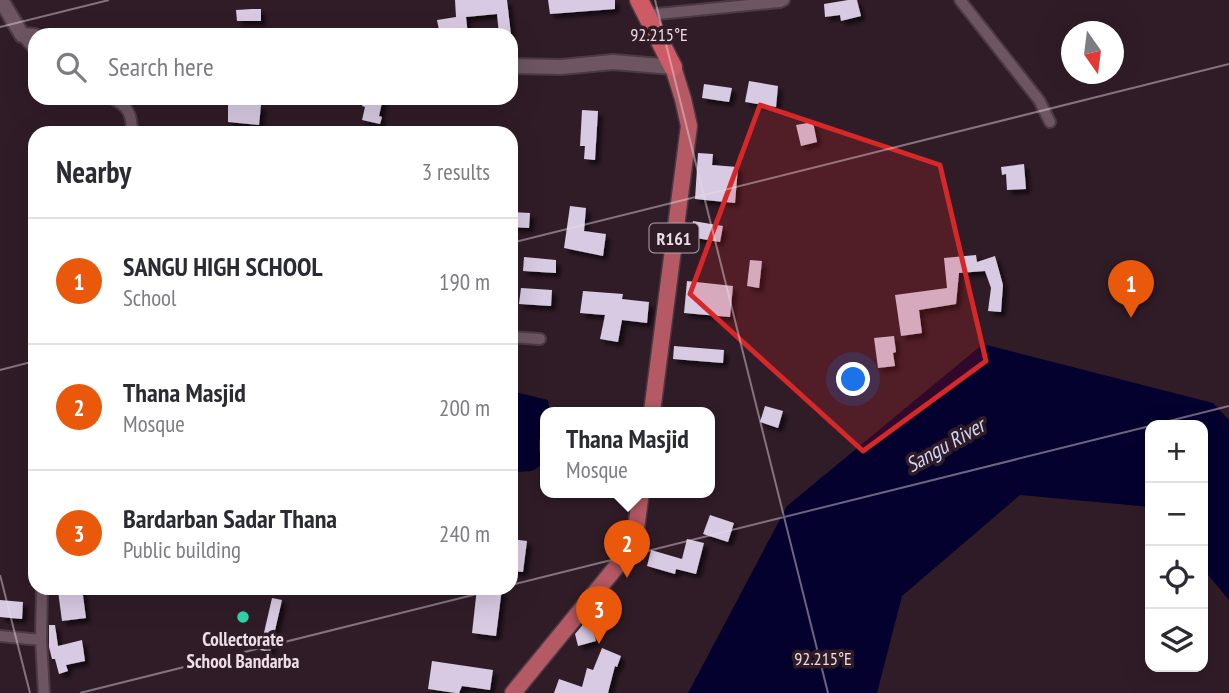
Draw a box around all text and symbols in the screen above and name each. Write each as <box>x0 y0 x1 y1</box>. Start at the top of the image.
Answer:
north arrow <box>1061 21 1124 84</box>
text: 92.215°E <box>630 23 688 46</box>
search box <box>28 28 518 105</box>
icon: search <box>52 48 90 86</box>
text: Search here <box>108 50 214 83</box>
text: Nearby <box>56 152 131 191</box>
text: 3 results <box>422 157 490 186</box>
road number: R161 <box>650 224 698 252</box>
text: SANGU HIGH SCHOOL <box>123 250 322 283</box>
pin: 1 <box>1108 260 1154 318</box>
text: 1 <box>74 267 85 296</box>
text: 190 m <box>439 267 490 296</box>
text: School <box>123 283 176 312</box>
your location <box>836 362 870 396</box>
text: Thana Masjid <box>123 376 246 409</box>
text: 2 <box>74 393 85 422</box>
text: 200 m <box>439 393 490 422</box>
popup <box>540 407 715 498</box>
text: Mosque <box>123 409 185 438</box>
water label: Sangu River <box>901 410 992 478</box>
map controls <box>1145 420 1208 672</box>
button: + <box>1145 420 1208 483</box>
text: Thana Masjid <box>566 422 689 455</box>
text: Mosque <box>566 455 628 484</box>
button: − <box>1145 483 1208 546</box>
text: Bardarban Sadar Thana <box>123 502 337 535</box>
text: 3 <box>74 519 85 548</box>
text: 240 m <box>439 519 490 548</box>
pin: 2 <box>604 520 650 578</box>
text: Public building <box>123 535 241 564</box>
button: locate <box>1145 546 1208 609</box>
pin: 3 <box>576 586 622 644</box>
marker: Collectorate School Bandarba <box>235 609 251 625</box>
button: layers <box>1145 609 1208 672</box>
place label: Collectorate School Bandarba <box>187 627 300 673</box>
text: 92.215°E <box>794 647 852 670</box>

